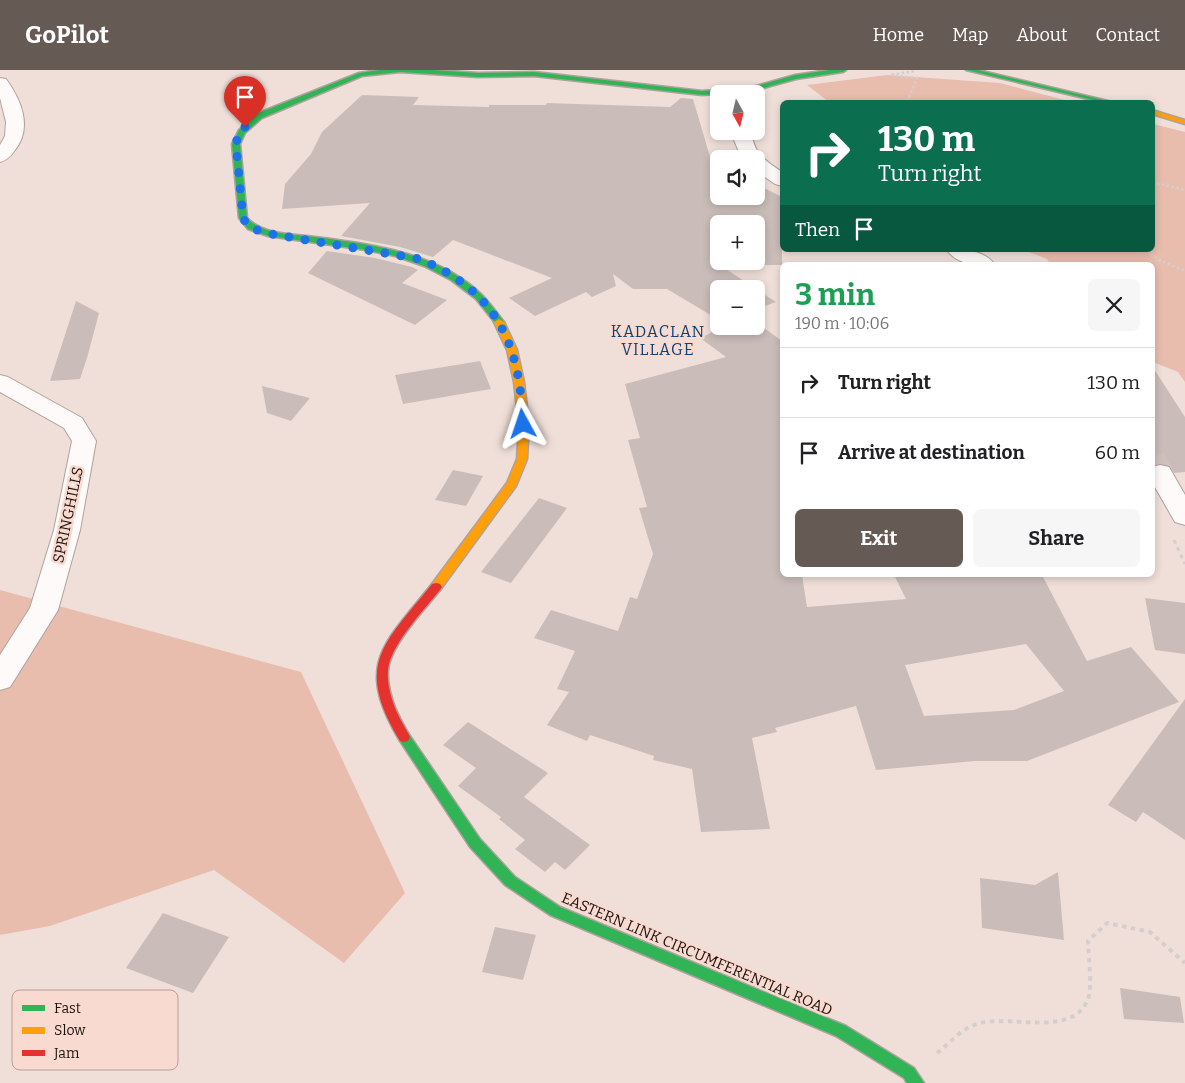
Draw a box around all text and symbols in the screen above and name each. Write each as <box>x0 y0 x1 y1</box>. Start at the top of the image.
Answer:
text: GoPilot <box>25 21 109 49</box>
text: Home <box>873 24 924 46</box>
text: Map <box>952 24 988 46</box>
text: About <box>1016 24 1067 46</box>
text: Contact <box>1095 24 1160 46</box>
pin <box>224 76 266 127</box>
icon: arrive <box>231 83 259 111</box>
north arrow <box>710 85 765 140</box>
map controls <box>710 85 765 335</box>
text: 130 m <box>878 118 975 160</box>
icon: right <box>795 120 860 185</box>
button: sound <box>710 150 765 205</box>
text: Turn right <box>878 160 981 187</box>
button: + <box>710 215 765 270</box>
icon: arrive <box>850 215 878 243</box>
text: Then <box>795 218 840 241</box>
text: 3 min <box>795 277 875 313</box>
button: close <box>1088 279 1140 331</box>
button: − <box>710 280 765 335</box>
text: 190 m · 10:06 <box>795 314 889 333</box>
district label: KADACLAN VILLAGE <box>611 322 705 359</box>
icon: right <box>795 369 823 397</box>
text: Turn right <box>838 371 931 394</box>
text: 130 m <box>1087 371 1140 394</box>
position arrow <box>496 397 548 449</box>
icon: arrive <box>795 439 823 467</box>
text: Arrive at destination <box>838 441 1025 464</box>
text: 60 m <box>1095 441 1140 464</box>
street label: SPRINGHILLS <box>49 465 87 565</box>
button: Exit <box>795 509 963 567</box>
button: Share <box>973 509 1140 567</box>
street label: EASTERN LINK CIRCUMFERENTIAL ROAD <box>559 889 835 1019</box>
legend <box>12 990 178 1070</box>
text: Fast <box>54 1000 81 1017</box>
text: Slow <box>54 1022 86 1039</box>
text: Jam <box>53 1045 80 1062</box>

